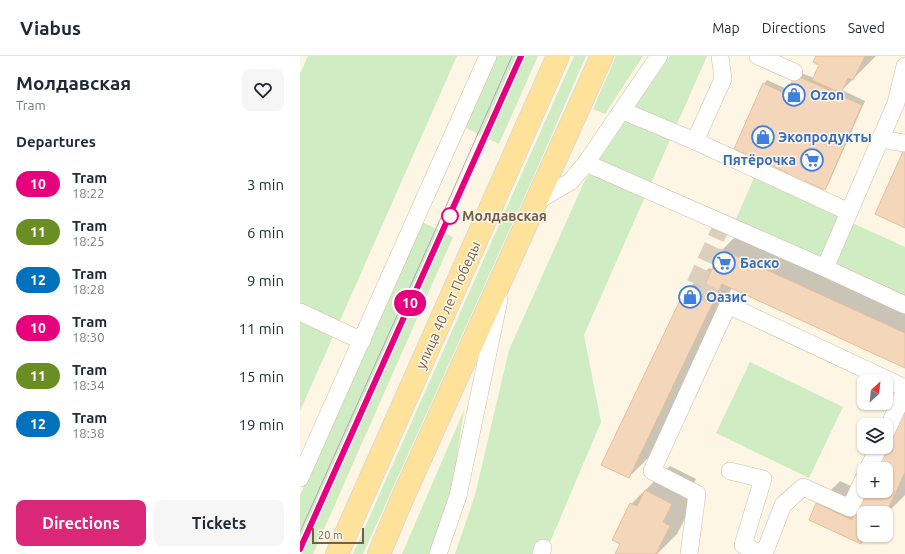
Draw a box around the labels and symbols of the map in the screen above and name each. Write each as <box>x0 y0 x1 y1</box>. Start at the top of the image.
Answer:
shop icon: Ozon <box>781 82 807 108</box>
place label: Ozon <box>810 87 844 103</box>
shop icon: Экопродукты <box>750 124 776 150</box>
place label: Экопродукты <box>778 129 872 145</box>
supermarket icon: Пятёрочка <box>799 147 825 173</box>
place label: Пятёрочка <box>723 152 796 168</box>
marker: Молдавская <box>441 207 459 225</box>
place label: Молдавская <box>462 208 547 224</box>
street label: улица 40 лет Победы <box>413 239 483 371</box>
supermarket icon: Баско <box>711 250 737 276</box>
place label: Баско <box>740 255 779 271</box>
shop icon: Оазис <box>677 284 703 310</box>
place label: Оазис <box>706 289 747 305</box>
line badge: 10 <box>392 290 428 316</box>
north arrow <box>857 374 893 410</box>
scale bar <box>312 526 364 545</box>

